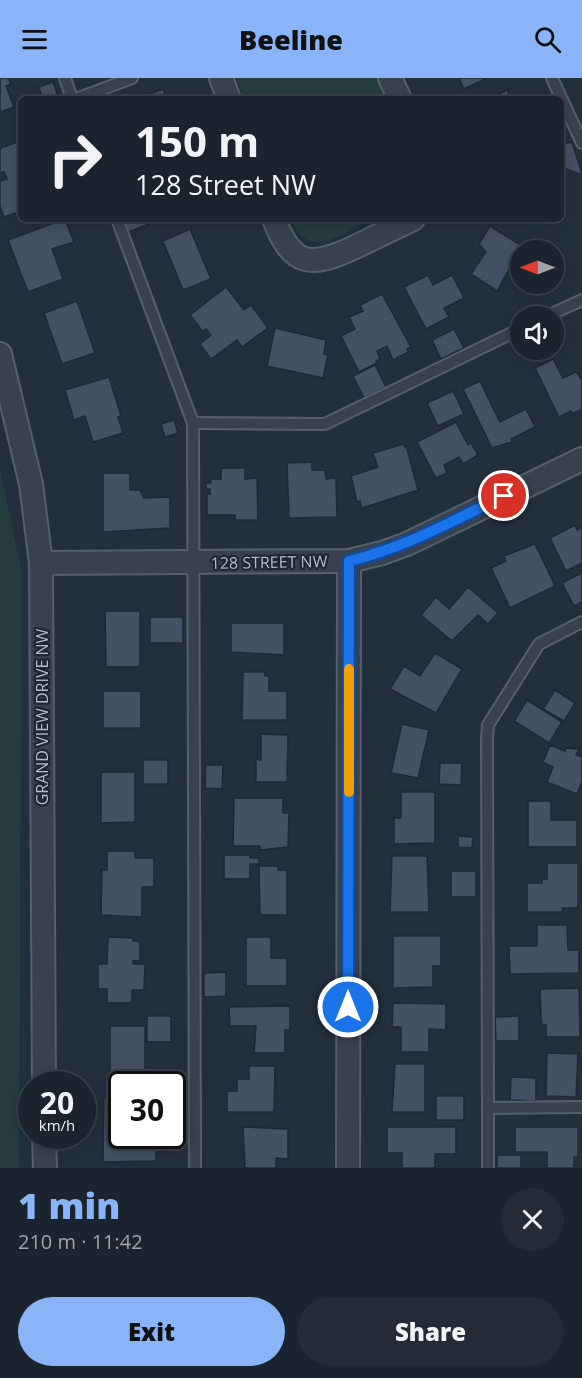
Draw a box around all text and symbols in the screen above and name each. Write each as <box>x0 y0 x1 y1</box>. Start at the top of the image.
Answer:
text: Beeline <box>239 21 343 58</box>
icon: menu <box>18 23 51 56</box>
icon: search <box>531 23 564 56</box>
text: 150 m <box>135 112 259 169</box>
icon: right <box>36 120 114 198</box>
text: 128 Street NW <box>135 166 316 203</box>
north arrow <box>510 240 564 294</box>
map controls <box>510 240 564 360</box>
button: sound <box>510 306 564 360</box>
pin <box>478 470 529 521</box>
icon: arrive <box>487 479 520 512</box>
street label: 128 STREET NW <box>210 550 328 574</box>
street label: GRAND VIEW DRIVE NW <box>31 628 53 805</box>
position arrow <box>316 975 380 1039</box>
speed limit sign: 30 <box>108 1071 186 1149</box>
text: 20 <box>40 1082 74 1123</box>
text: km/h <box>39 1115 75 1135</box>
text: 1 min <box>18 1181 120 1230</box>
button: close <box>501 1188 564 1251</box>
text: 210 m · 11:42 <box>18 1228 143 1255</box>
button: Exit <box>18 1297 285 1366</box>
button: Share <box>297 1297 564 1366</box>

